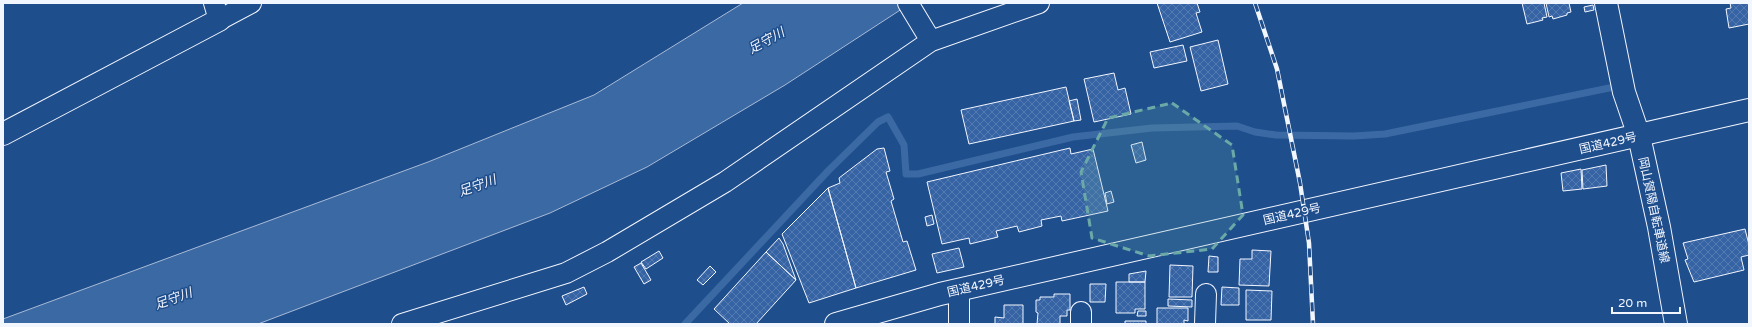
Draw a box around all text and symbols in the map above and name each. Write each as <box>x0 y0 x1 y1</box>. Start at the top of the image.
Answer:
water label: 足守川 <box>746 23 789 57</box>
street label: 国道429号 <box>1578 130 1638 156</box>
street label: 岡山賀陽自転車道線 <box>1636 156 1672 264</box>
water label: 足守川 <box>456 171 500 200</box>
street label: 国道429号 <box>1262 201 1322 227</box>
street label: 国道429号 <box>946 273 1006 299</box>
water label: 足守川 <box>152 284 196 313</box>
scale bar <box>1612 289 1680 315</box>
text: 20 m <box>1618 296 1647 310</box>

